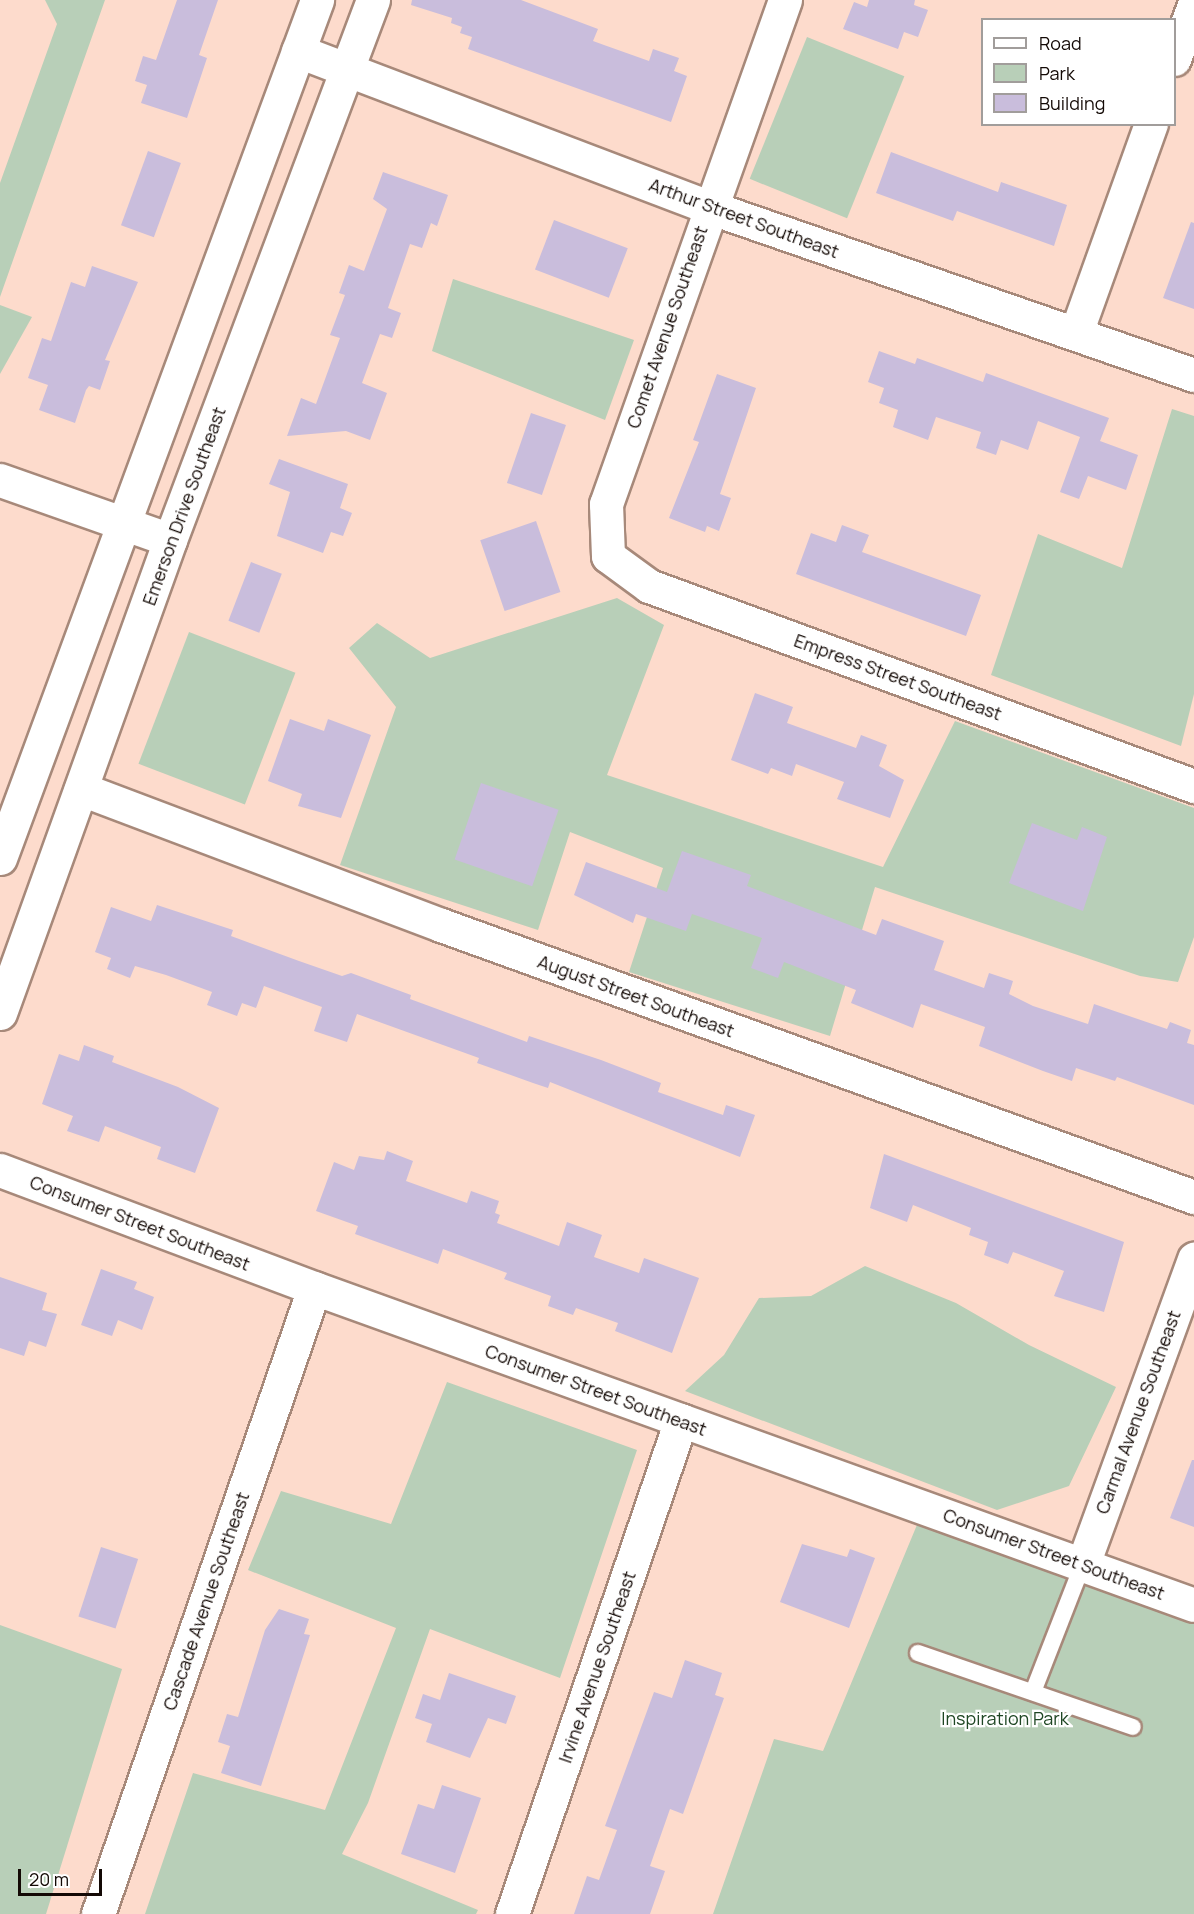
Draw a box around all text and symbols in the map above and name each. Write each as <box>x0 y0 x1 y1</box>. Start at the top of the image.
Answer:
legend <box>981 18 1176 126</box>
text: Road <box>1039 31 1082 55</box>
text: Park <box>1039 61 1075 85</box>
text: Building <box>1039 91 1105 115</box>
street label: Arthur Street Southeast <box>646 174 842 262</box>
street label: Comet Avenue Southeast <box>622 223 712 431</box>
street label: Emerson Drive Southeast <box>138 404 230 608</box>
street label: Empress Street Southeast <box>791 629 1005 725</box>
street label: August Street Southeast <box>535 950 737 1042</box>
street label: Consumer Street Southeast <box>27 1171 253 1275</box>
street label: Carmal Avenue Southeast <box>1091 1307 1185 1517</box>
street label: Consumer Street Southeast <box>482 1340 710 1440</box>
street label: Cascade Avenue Southeast <box>158 1489 254 1713</box>
street label: Consumer Street Southeast <box>940 1504 1168 1604</box>
street label: Irvine Avenue Southeast <box>554 1568 640 1766</box>
park label: Inspiration Park <box>941 1707 1069 1729</box>
scale bar <box>21 1857 105 1895</box>
text: 20 m <box>29 1867 69 1891</box>

